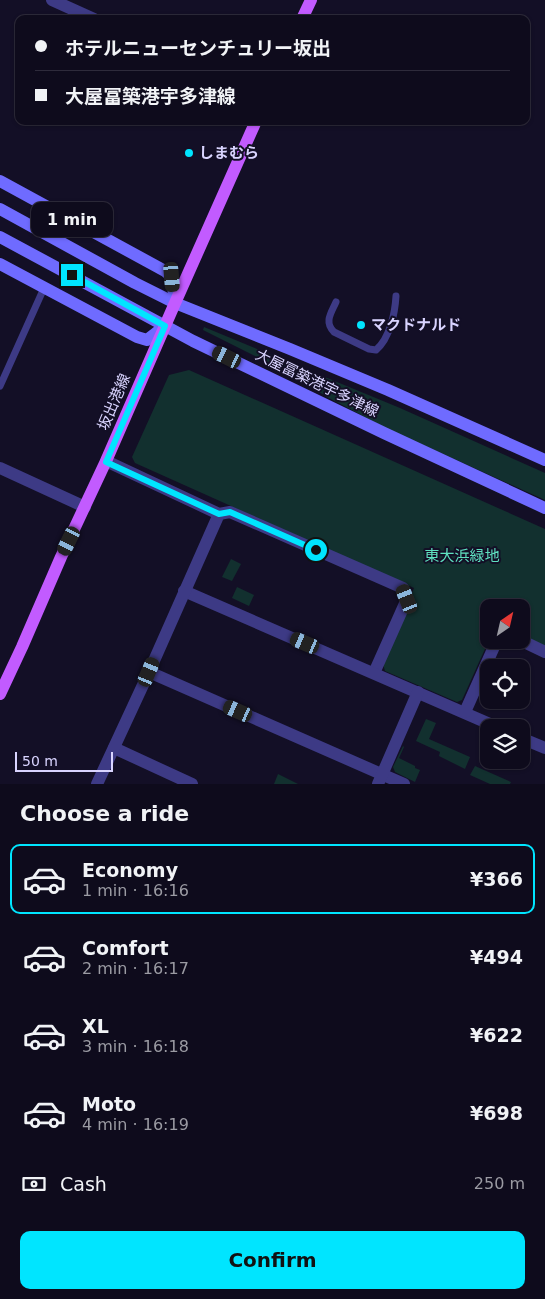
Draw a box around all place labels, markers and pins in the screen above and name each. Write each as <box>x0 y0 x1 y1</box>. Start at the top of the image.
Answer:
place label: しまむら <box>199 144 259 162</box>
marker: しまむら <box>183 147 195 159</box>
place label: マクドナルド <box>371 316 461 334</box>
marker: マクドナルド <box>355 319 367 331</box>

